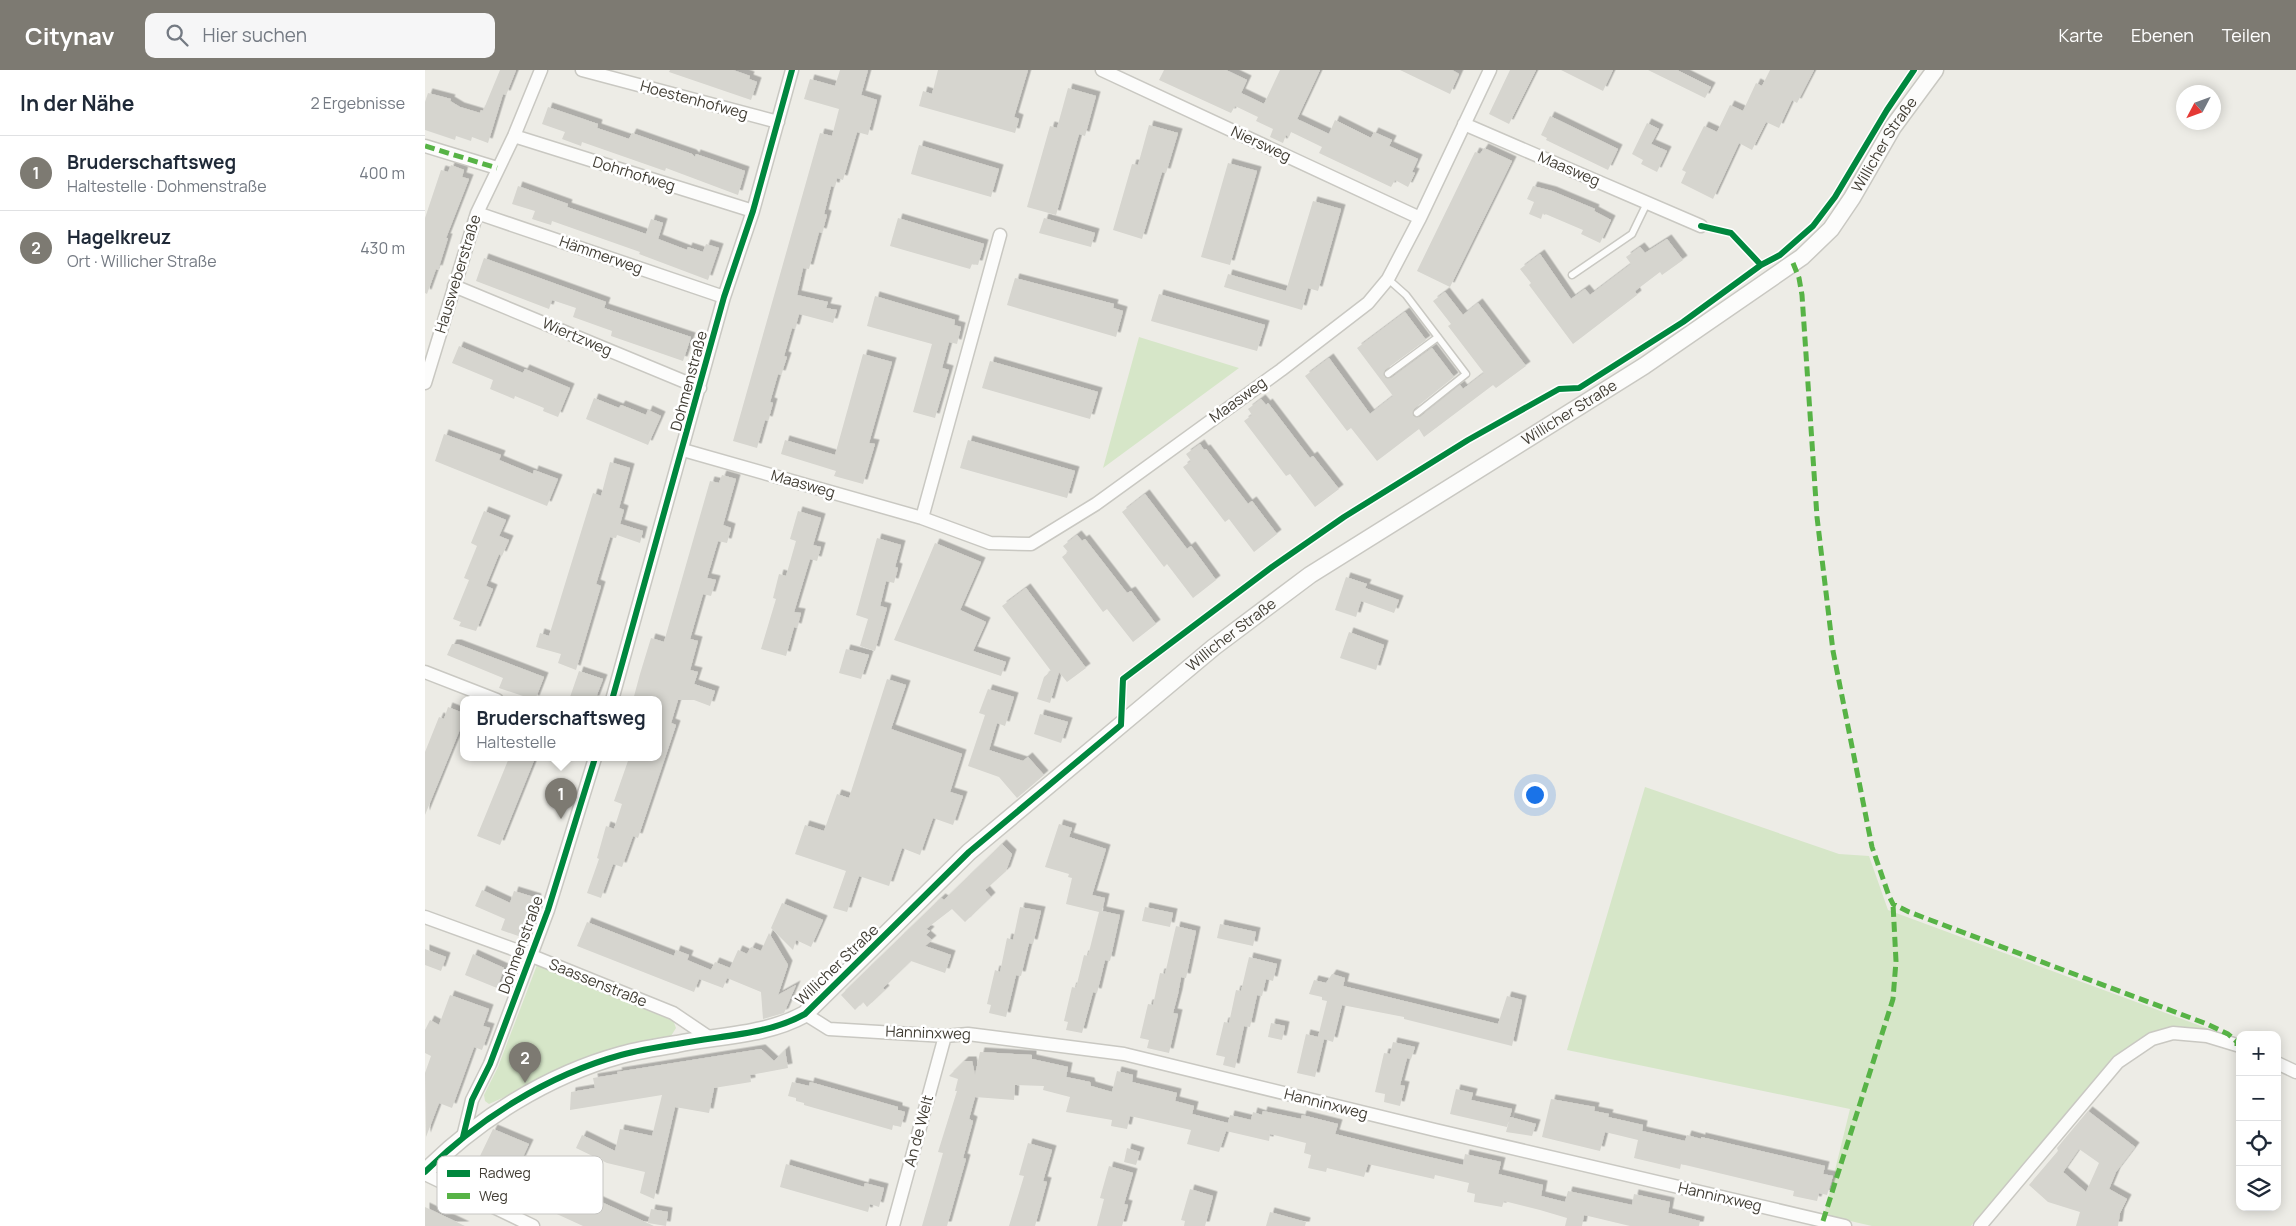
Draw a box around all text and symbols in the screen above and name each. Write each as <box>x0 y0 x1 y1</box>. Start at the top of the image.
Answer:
search box <box>145 13 495 58</box>
text: Citynav <box>25 19 115 52</box>
icon: search <box>163 21 191 49</box>
text: Hier suchen <box>203 22 307 48</box>
text: Karte <box>2059 23 2103 47</box>
text: Ebenen <box>2131 23 2194 47</box>
text: Teilen <box>2222 23 2271 47</box>
street label: Hoestenhofweg <box>638 75 750 124</box>
north arrow <box>2176 85 2221 130</box>
text: In der Nähe <box>20 89 134 117</box>
text: 2 Ergebnisse <box>310 92 405 114</box>
street label: Willicher Straße <box>1846 92 1922 196</box>
street label: Niersweg <box>1228 120 1295 167</box>
street label: Maasweg <box>1535 146 1604 191</box>
text: Bruderschaftsweg <box>67 149 236 175</box>
street label: Dohrhofweg <box>590 151 678 196</box>
text: 1 <box>32 162 40 184</box>
text: 400 m <box>359 162 405 184</box>
text: Haltestelle · Dohmenstraße <box>67 175 267 197</box>
street label: Hausweberstraße <box>430 212 486 336</box>
text: Hagelkreuz <box>67 224 171 250</box>
street label: Hämmerweg <box>557 230 646 279</box>
text: 2 <box>31 237 41 259</box>
text: 430 m <box>360 237 405 259</box>
text: Ort · Willicher Straße <box>67 250 217 272</box>
street label: Wiertzweg <box>539 312 615 361</box>
street label: Dohmenstraße <box>665 328 712 433</box>
street label: Maasweg <box>1205 372 1270 427</box>
street label: Willicher Straße <box>1518 374 1621 450</box>
street label: Maasweg <box>769 464 838 503</box>
street label: Willicher Straße <box>1181 593 1281 676</box>
popup <box>460 696 662 761</box>
text: Bruderschaftsweg <box>476 705 646 731</box>
text: Haltestelle <box>476 731 556 753</box>
pin: 1 <box>545 778 577 819</box>
your location <box>1522 782 1548 808</box>
street label: Dohmenstraße <box>493 893 548 997</box>
street label: Willicher Straße <box>790 919 883 1010</box>
street label: Saassenstraße <box>546 953 651 1012</box>
street label: Hanninxweg <box>885 1021 971 1044</box>
map controls <box>2236 1031 2281 1211</box>
button: + <box>2236 1031 2281 1076</box>
pin: 2 <box>509 1042 541 1083</box>
button: − <box>2236 1076 2281 1121</box>
street label: Hanninxweg <box>1282 1083 1370 1124</box>
street label: An de Welt <box>899 1093 938 1169</box>
button: locate <box>2236 1121 2281 1166</box>
legend <box>437 1156 603 1214</box>
text: Radweg <box>479 1163 531 1182</box>
button: layers <box>2236 1166 2281 1211</box>
street label: Hanninxweg <box>1676 1177 1764 1216</box>
text: Weg <box>479 1186 508 1205</box>

